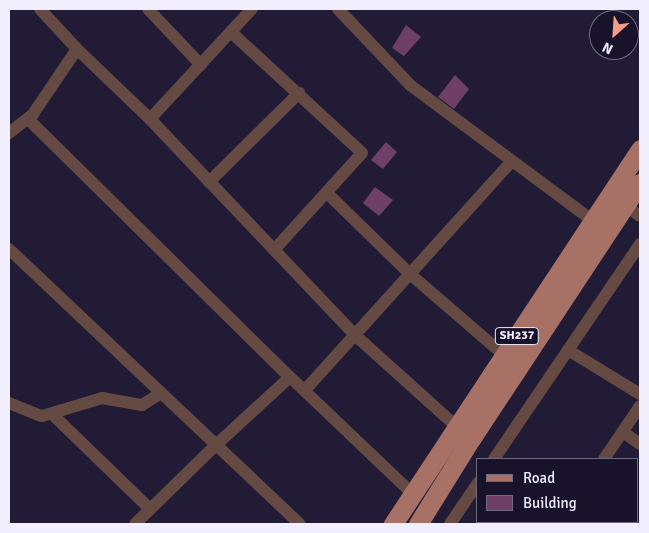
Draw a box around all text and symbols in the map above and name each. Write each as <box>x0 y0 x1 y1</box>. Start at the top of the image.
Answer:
north arrow <box>589 10 639 60</box>
text: N <box>600 38 616 58</box>
road number: SH237 <box>494 326 540 346</box>
legend <box>477 458 639 523</box>
text: Road <box>523 469 555 487</box>
text: Building <box>523 494 577 512</box>

